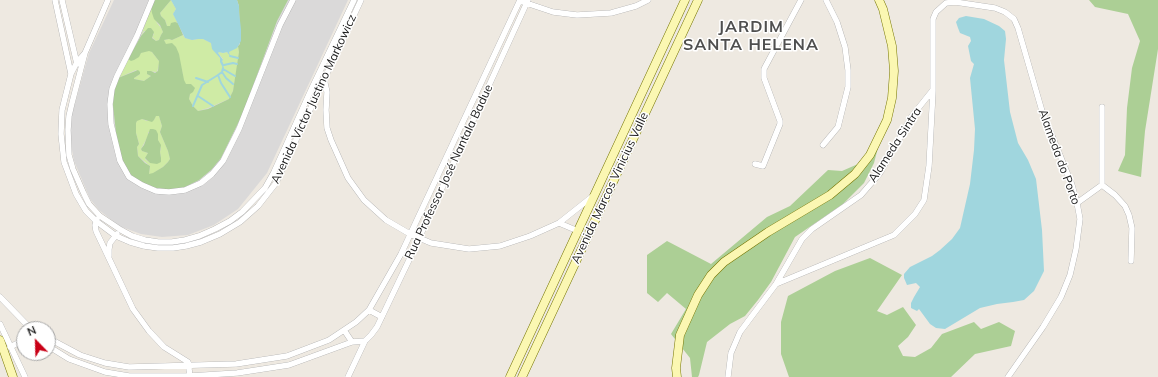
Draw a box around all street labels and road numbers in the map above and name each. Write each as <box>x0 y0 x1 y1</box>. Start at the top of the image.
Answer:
street label: Avenida Victor Justino Markowicz <box>268 12 360 186</box>
street label: Rua Professor José Nantala Badue <box>402 82 496 262</box>
street label: Alameda Sintra <box>865 105 925 185</box>
street label: Alameda do Porto <box>1035 107 1083 207</box>
street label: Avenida Marcos Vinicius Valle <box>569 110 651 266</box>

